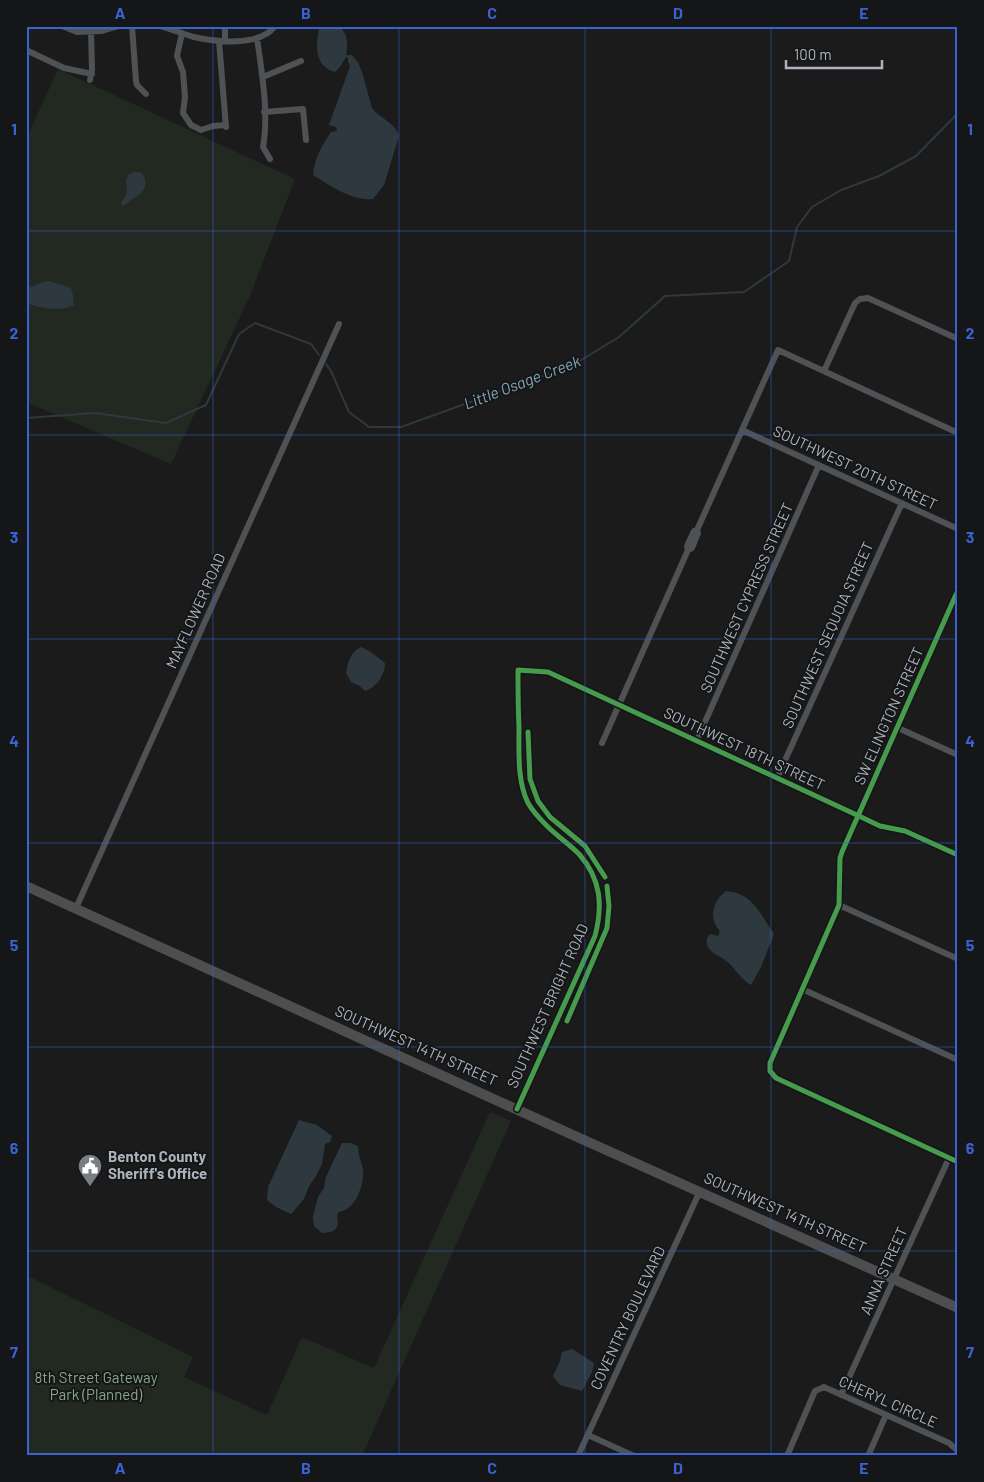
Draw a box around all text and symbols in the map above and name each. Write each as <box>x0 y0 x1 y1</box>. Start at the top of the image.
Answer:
text: A <box>115 3 126 22</box>
text: B <box>301 3 311 22</box>
text: C <box>487 3 497 22</box>
text: D <box>673 3 683 22</box>
text: E <box>859 3 869 22</box>
scale bar <box>786 38 883 70</box>
text: 100 m <box>794 45 832 63</box>
text: 1 <box>11 119 17 138</box>
text: 1 <box>967 119 973 138</box>
text: 2 <box>10 323 19 342</box>
text: 2 <box>966 323 975 342</box>
water label: Little Osage Creek <box>461 350 583 413</box>
street label: SOUTHWEST 20TH STREET <box>771 421 940 513</box>
street label: SOUTHWEST CYPRESS STREET <box>696 500 796 695</box>
text: 3 <box>10 527 18 546</box>
text: 3 <box>966 527 974 546</box>
street label: SOUTHWEST SEQUOIA STREET <box>778 539 876 731</box>
street label: MAYFLOWER ROAD <box>162 550 229 671</box>
street label: SW ELINGTON STREET <box>850 644 927 787</box>
street label: SOUTHWEST 18TH STREET <box>661 703 828 793</box>
text: 4 <box>9 731 19 750</box>
text: 4 <box>965 731 975 750</box>
street label: SOUTHWEST BRIGHT ROAD <box>503 921 592 1091</box>
text: 5 <box>10 935 19 954</box>
text: 5 <box>966 935 975 954</box>
street label: SOUTHWEST 14TH STREET <box>332 1001 500 1089</box>
text: 6 <box>10 1138 19 1157</box>
text: 6 <box>966 1138 975 1157</box>
place label: Benton County Sheriff's Office <box>108 1147 207 1182</box>
public building icon: Benton County Sheriff's Office <box>77 1153 103 1187</box>
street label: SOUTHWEST 14TH STREET <box>701 1168 869 1256</box>
street label: ANNA STREET <box>856 1224 910 1317</box>
street label: COVENTRY BOULEVARD <box>586 1243 668 1392</box>
text: 7 <box>10 1342 18 1361</box>
text: 7 <box>966 1342 974 1361</box>
park label: 8th Street Gateway Park (Planned) <box>34 1368 158 1403</box>
street label: CHERYL CIRCLE <box>836 1371 940 1431</box>
text: A <box>115 1458 126 1477</box>
text: B <box>301 1458 311 1477</box>
text: C <box>487 1458 497 1477</box>
text: D <box>673 1458 683 1477</box>
text: E <box>859 1458 869 1477</box>

